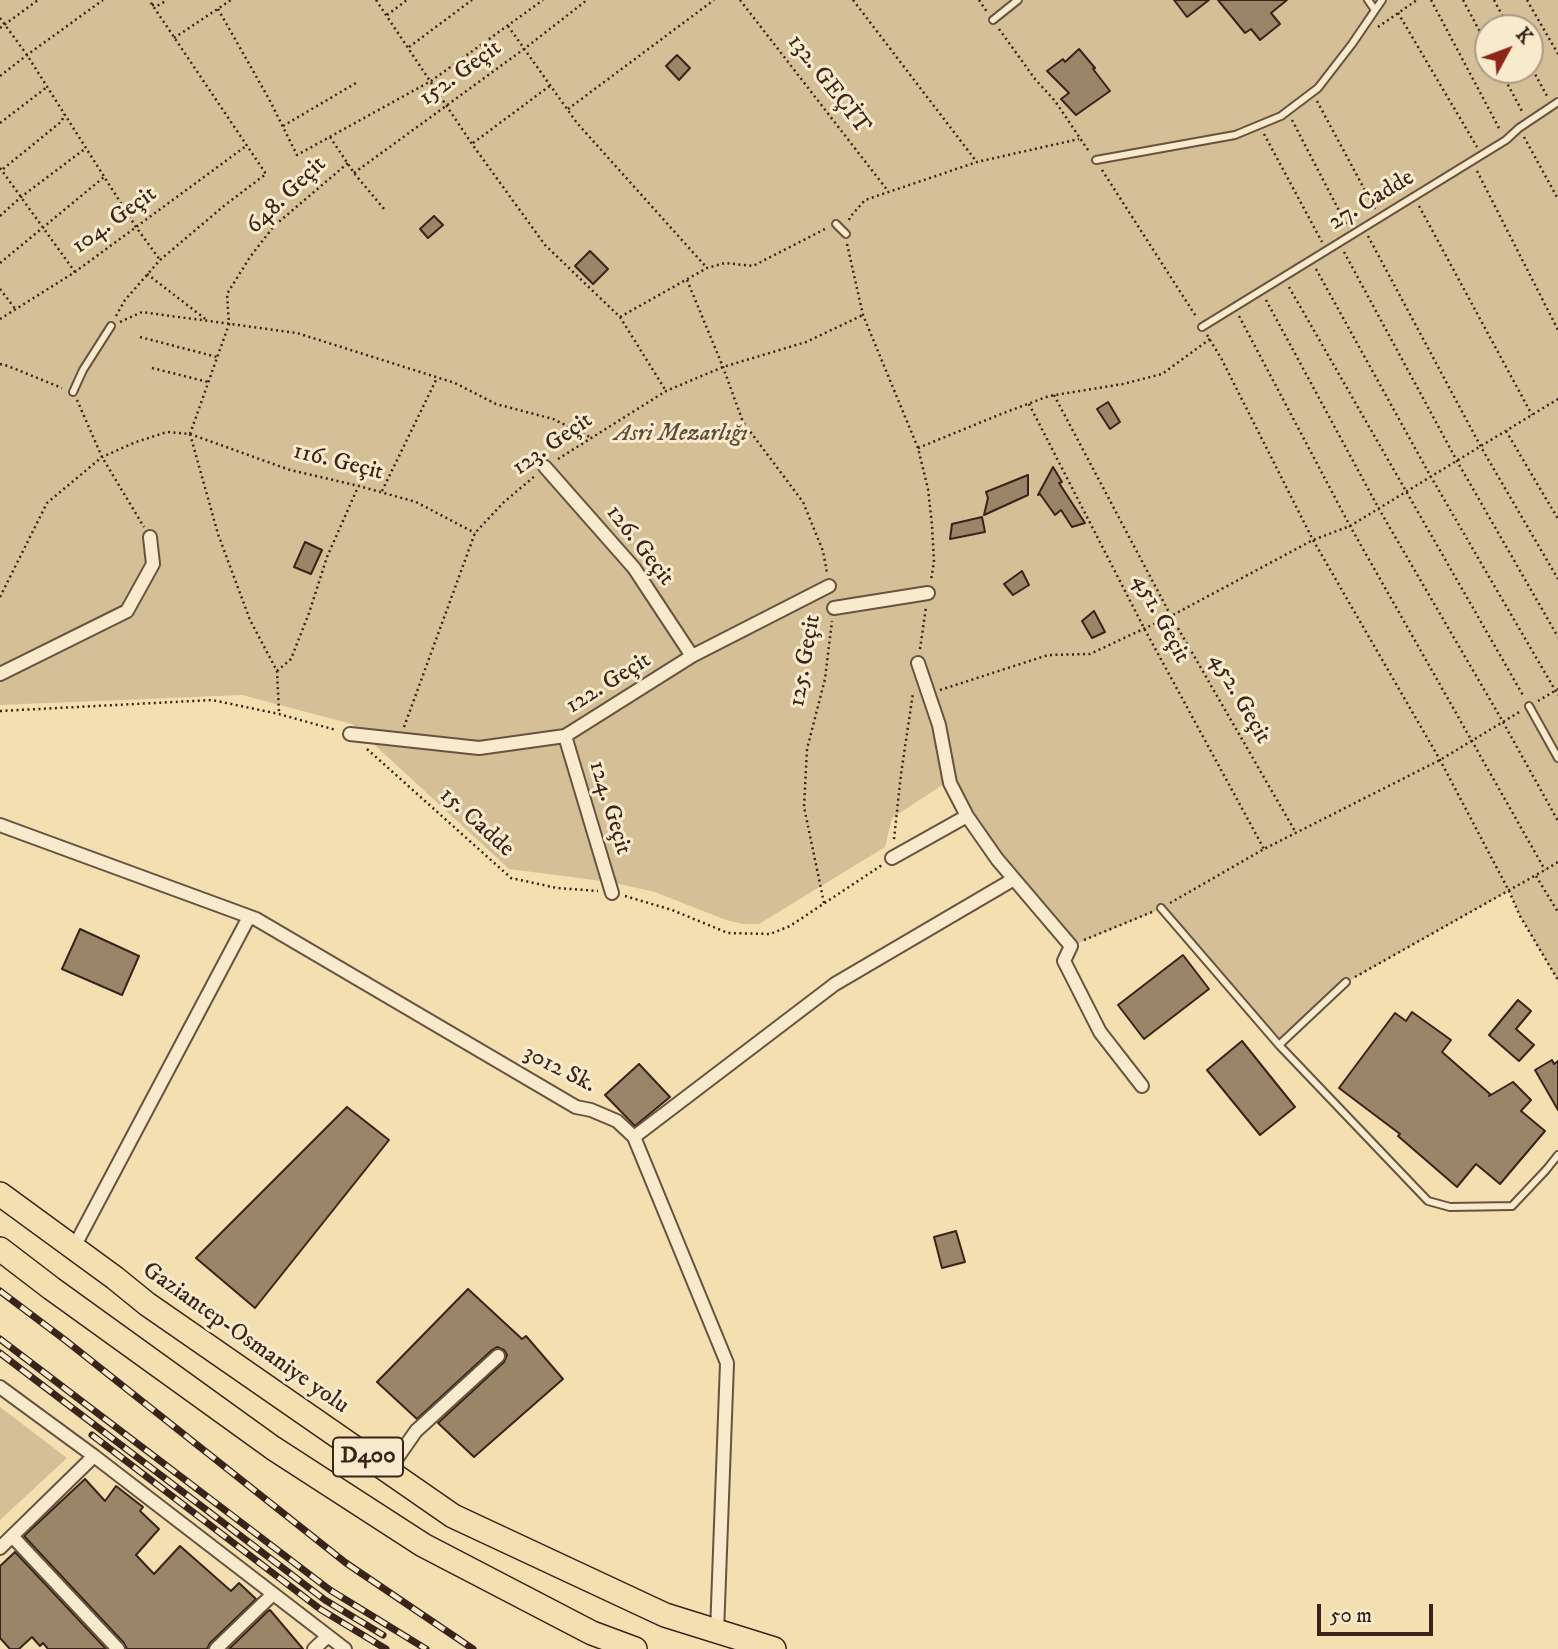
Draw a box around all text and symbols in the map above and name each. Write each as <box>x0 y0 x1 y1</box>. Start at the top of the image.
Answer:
north arrow <box>1474 14 1544 84</box>
text: K <box>1511 24 1537 49</box>
street label: 132. GEÇİT <box>780 29 876 141</box>
street label: 152. Geçit <box>414 35 508 113</box>
street label: 648. Geçit <box>241 151 333 241</box>
street label: 27. Cadde <box>1324 164 1420 238</box>
street label: 104. Geçit <box>67 181 163 261</box>
street label: 123. Geçit <box>507 407 599 483</box>
park label: Asri Mezarlığı <box>614 421 748 449</box>
street label: 116. Geçit <box>290 438 386 488</box>
street label: 126. Geçit <box>598 500 680 592</box>
street label: 451. Geçit <box>1125 570 1195 668</box>
street label: 125. Geçit <box>784 613 828 709</box>
street label: 122. Geçit <box>561 647 657 721</box>
street label: 452. Geçit <box>1202 649 1276 749</box>
street label: 124. Geçit <box>581 758 637 858</box>
street label: 15. Cadde <box>433 782 519 864</box>
street label: 3012 Sk. <box>518 1040 600 1100</box>
street label: Gaziantep-Osmaniye yolu <box>136 1257 354 1421</box>
road number: D400 <box>333 1438 403 1476</box>
scale bar <box>1320 1590 1436 1634</box>
text: 50 m <box>1330 1603 1372 1629</box>

